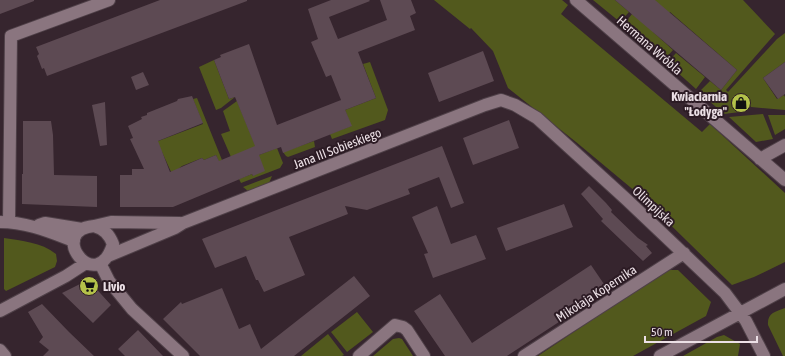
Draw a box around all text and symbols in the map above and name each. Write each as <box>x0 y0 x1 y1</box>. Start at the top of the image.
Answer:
street label: Hermana Wróbla <box>614 13 685 78</box>
place label: Kwiaciarnia "Łodyga" <box>671 89 728 119</box>
shop icon: Kwiaciarnia "Łodyga" <box>730 92 752 114</box>
street label: Jana III Sobieskiego <box>291 125 383 172</box>
street label: Olimpijska <box>630 183 678 230</box>
street label: Mikołaja Kopernika <box>553 262 639 325</box>
supermarket icon: Livio <box>78 275 100 297</box>
place label: Livio <box>103 279 125 294</box>
scale bar <box>645 318 757 344</box>
text: 50 m <box>651 325 673 339</box>

